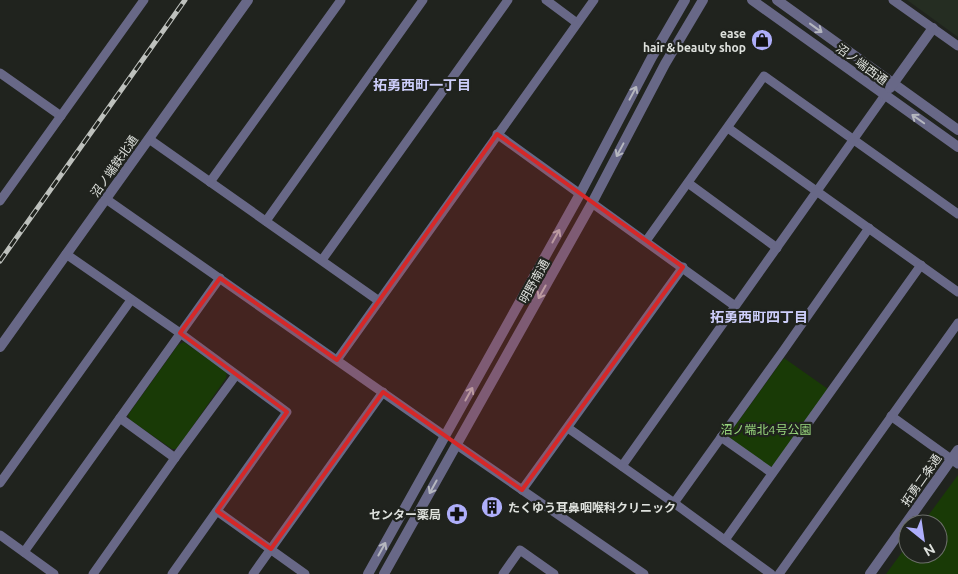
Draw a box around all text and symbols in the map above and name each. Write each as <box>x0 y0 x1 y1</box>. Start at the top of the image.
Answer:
one-way arrow <box>809 23 823 34</box>
place label: ease hair＆beauty shop <box>643 27 746 54</box>
shop icon: ease hair＆beauty shop <box>750 28 774 52</box>
street label: 沼ノ端西通 <box>834 41 890 87</box>
district label: 拓勇西町一丁目 <box>373 77 471 93</box>
one-way arrow <box>628 86 638 101</box>
one-way arrow <box>911 114 925 124</box>
street label: 沼ノ端鉄北通 <box>88 133 140 199</box>
one-way arrow <box>615 142 625 157</box>
one-way arrow <box>551 229 561 244</box>
street label: 明野南通 <box>517 257 551 305</box>
one-way arrow <box>537 285 547 300</box>
district label: 拓勇西町四丁目 <box>710 309 808 325</box>
one-way arrow <box>464 387 474 401</box>
park label: 沼ノ端北4号公園 <box>721 423 811 436</box>
street label: 拓勇二条通 <box>898 452 944 508</box>
one-way arrow <box>428 480 438 495</box>
building icon: たくゆう耳鼻咽喉科クリニック <box>480 495 504 519</box>
place label: たくゆう耳鼻咽喉科クリニック <box>508 501 676 514</box>
pharmacy icon: センター薬局 <box>445 502 469 526</box>
place label: センター薬局 <box>369 508 441 521</box>
north arrow <box>898 514 948 564</box>
text: N <box>921 541 938 560</box>
one-way arrow <box>378 542 387 557</box>

